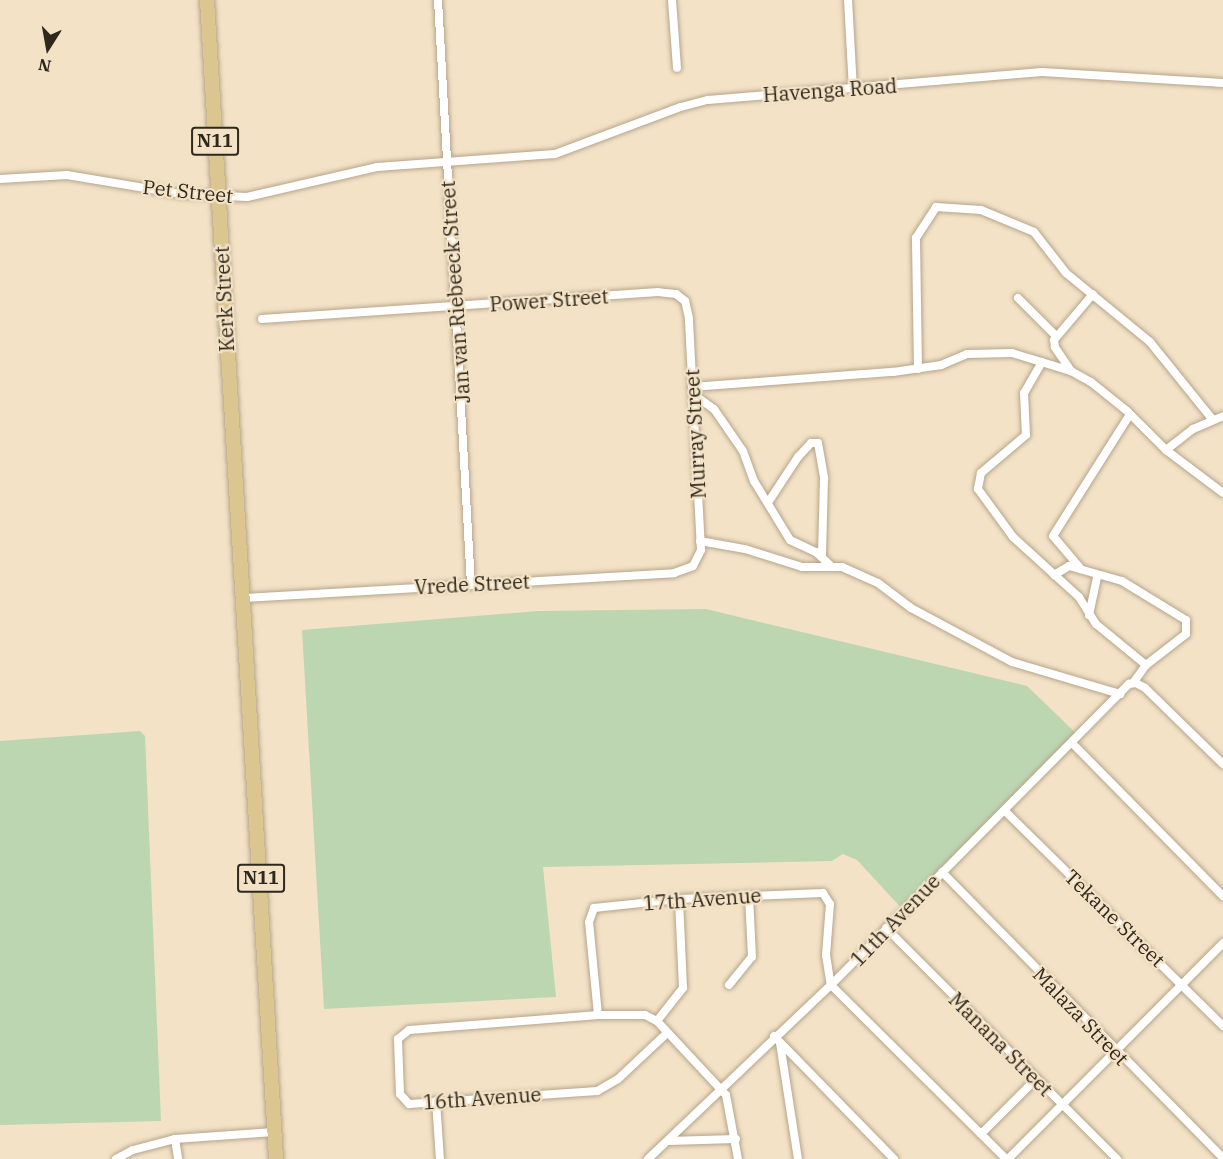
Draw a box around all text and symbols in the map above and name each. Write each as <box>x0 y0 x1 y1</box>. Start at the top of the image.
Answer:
north arrow <box>18 18 78 78</box>
text: N <box>36 55 53 77</box>
street label: Havenga Road <box>762 73 898 107</box>
road number: N11 <box>191 126 239 156</box>
street label: Pet Street <box>142 174 234 208</box>
street label: Jan van Riebeeck Street <box>435 180 475 404</box>
street label: Kerk Street <box>209 246 239 352</box>
street label: Power Street <box>489 284 609 316</box>
street label: Murray Street <box>680 369 710 499</box>
street label: Vrede Street <box>414 569 530 599</box>
road number: N11 <box>237 863 285 893</box>
street label: Tekane Street <box>1060 864 1170 972</box>
street label: 11th Avenue <box>845 869 945 971</box>
street label: 17th Avenue <box>642 883 762 915</box>
street label: Malaza Street <box>1028 962 1134 1070</box>
street label: Manana Street <box>944 987 1058 1101</box>
street label: 16th Avenue <box>422 1082 542 1114</box>

